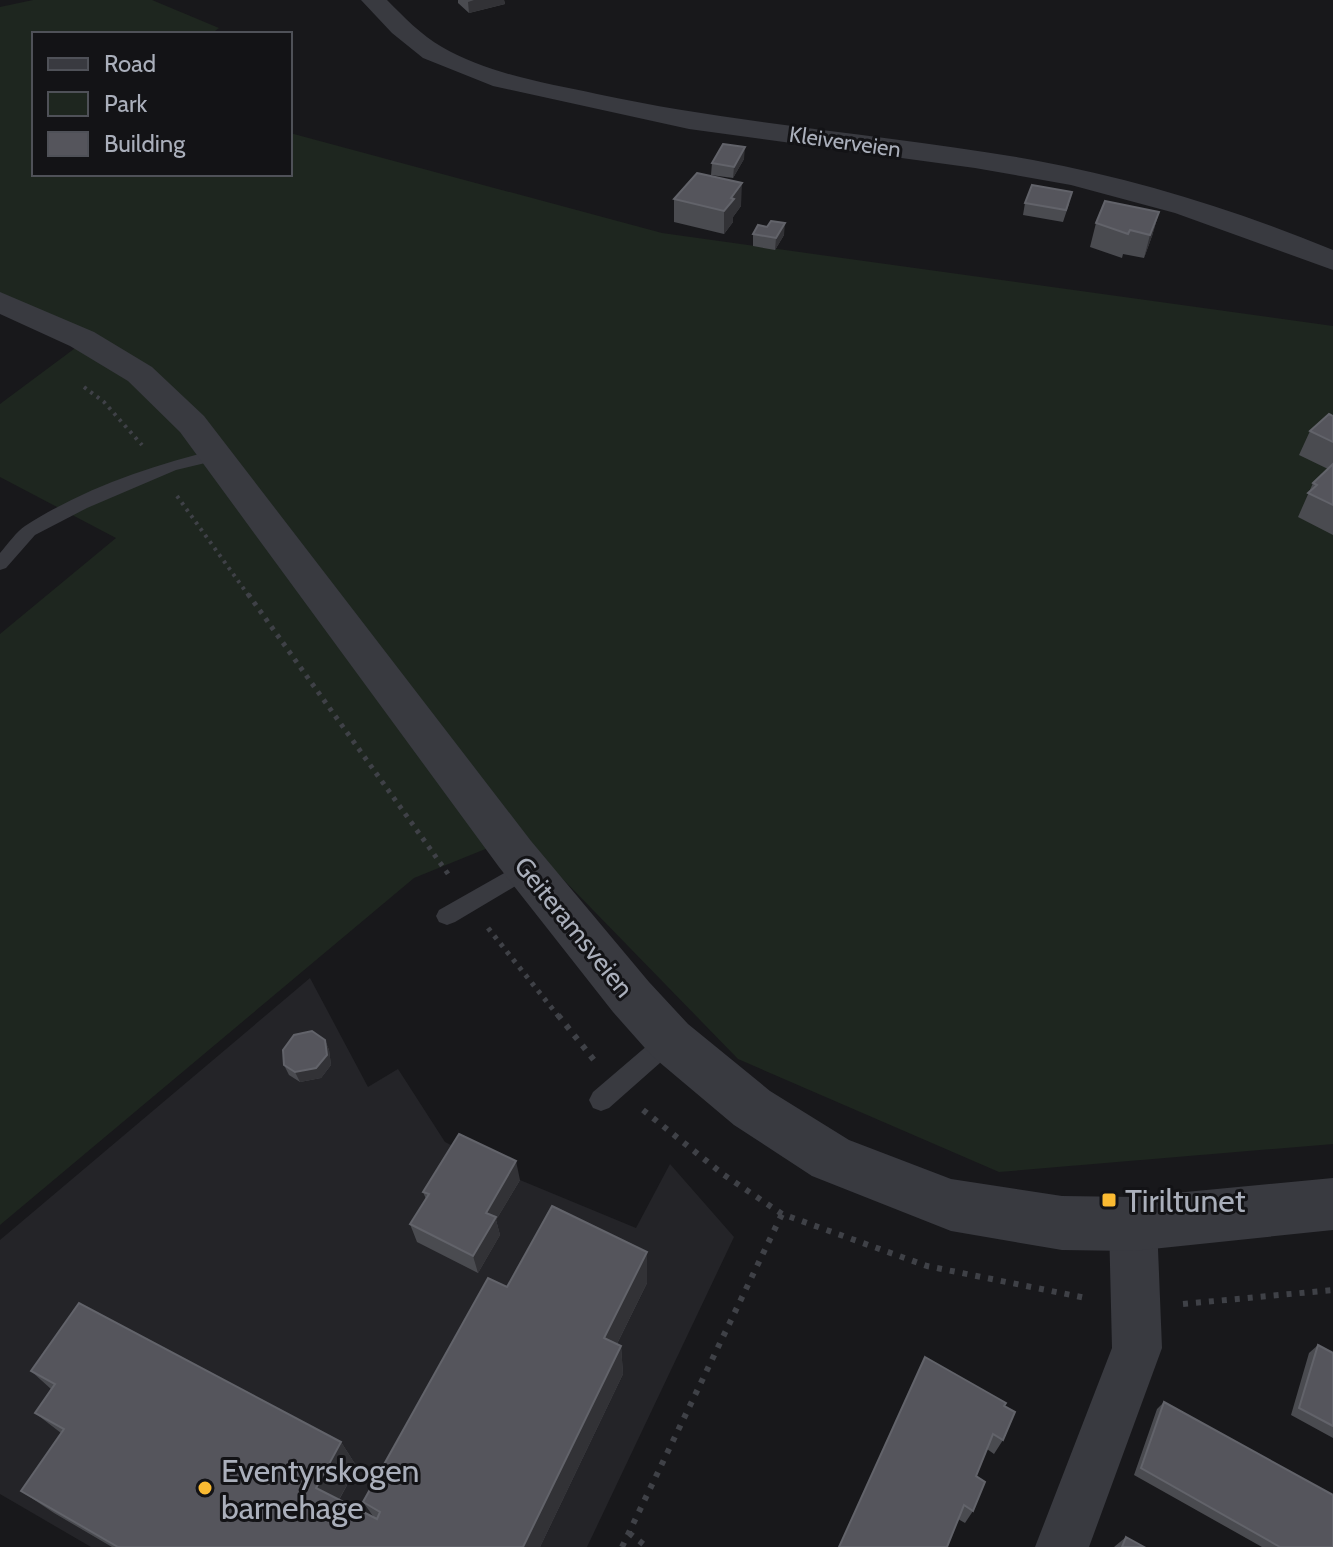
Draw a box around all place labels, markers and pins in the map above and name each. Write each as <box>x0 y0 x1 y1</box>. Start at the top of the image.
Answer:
place label: Tiriltunet <box>1125 1181 1246 1220</box>
marker: Tiriltunet <box>1100 1191 1118 1209</box>
place label: Eventyrskogen barnehage <box>221 1451 419 1527</box>
marker: Eventyrskogen barnehage <box>196 1479 214 1497</box>

